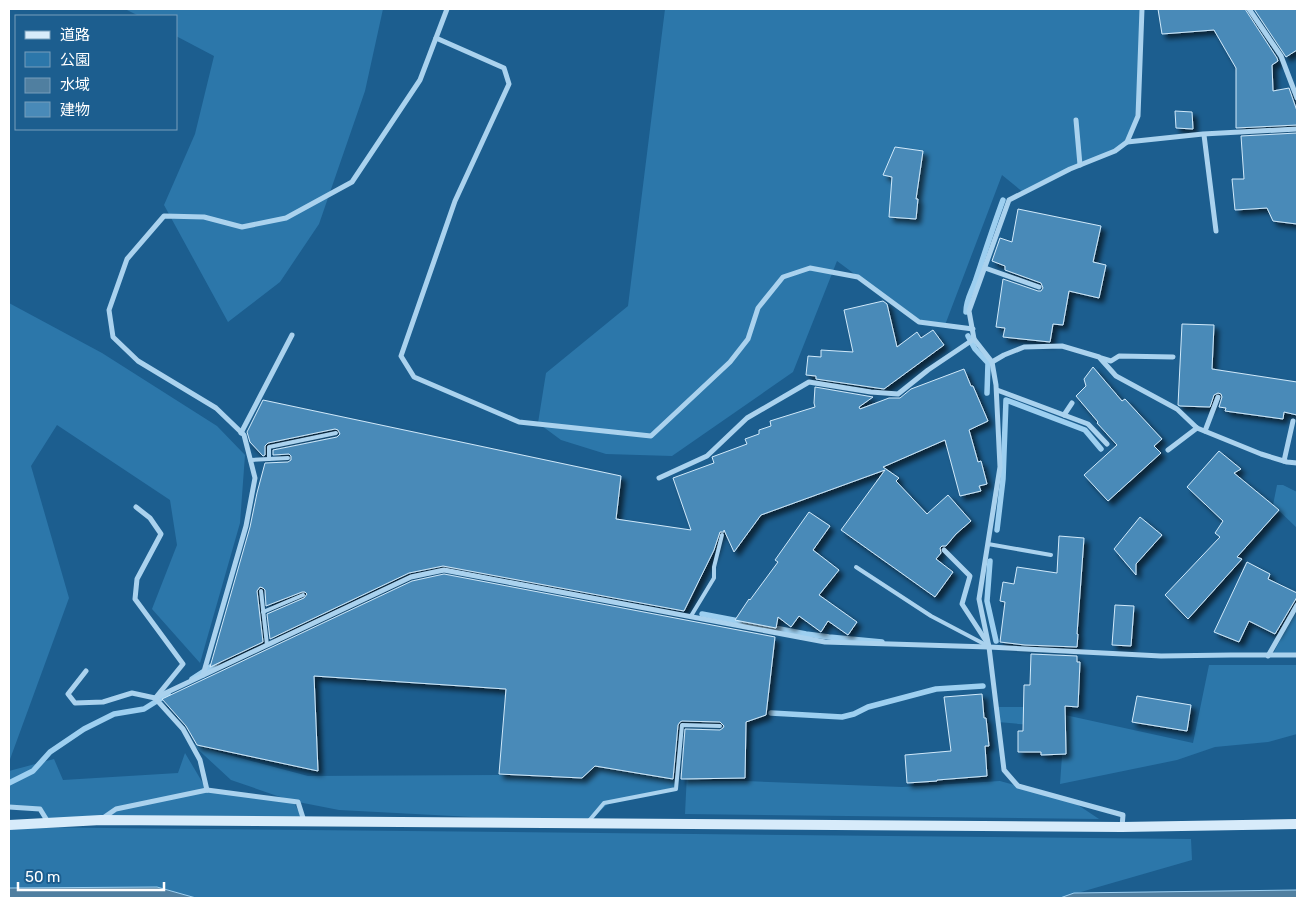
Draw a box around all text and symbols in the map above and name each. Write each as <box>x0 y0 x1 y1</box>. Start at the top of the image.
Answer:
legend <box>15 15 178 130</box>
text: 道路 <box>60 26 90 44</box>
text: 公園 <box>60 51 90 69</box>
text: 水域 <box>60 76 90 94</box>
text: 建物 <box>60 101 90 119</box>
scale bar <box>18 860 164 892</box>
text: 50 m <box>25 868 60 886</box>

